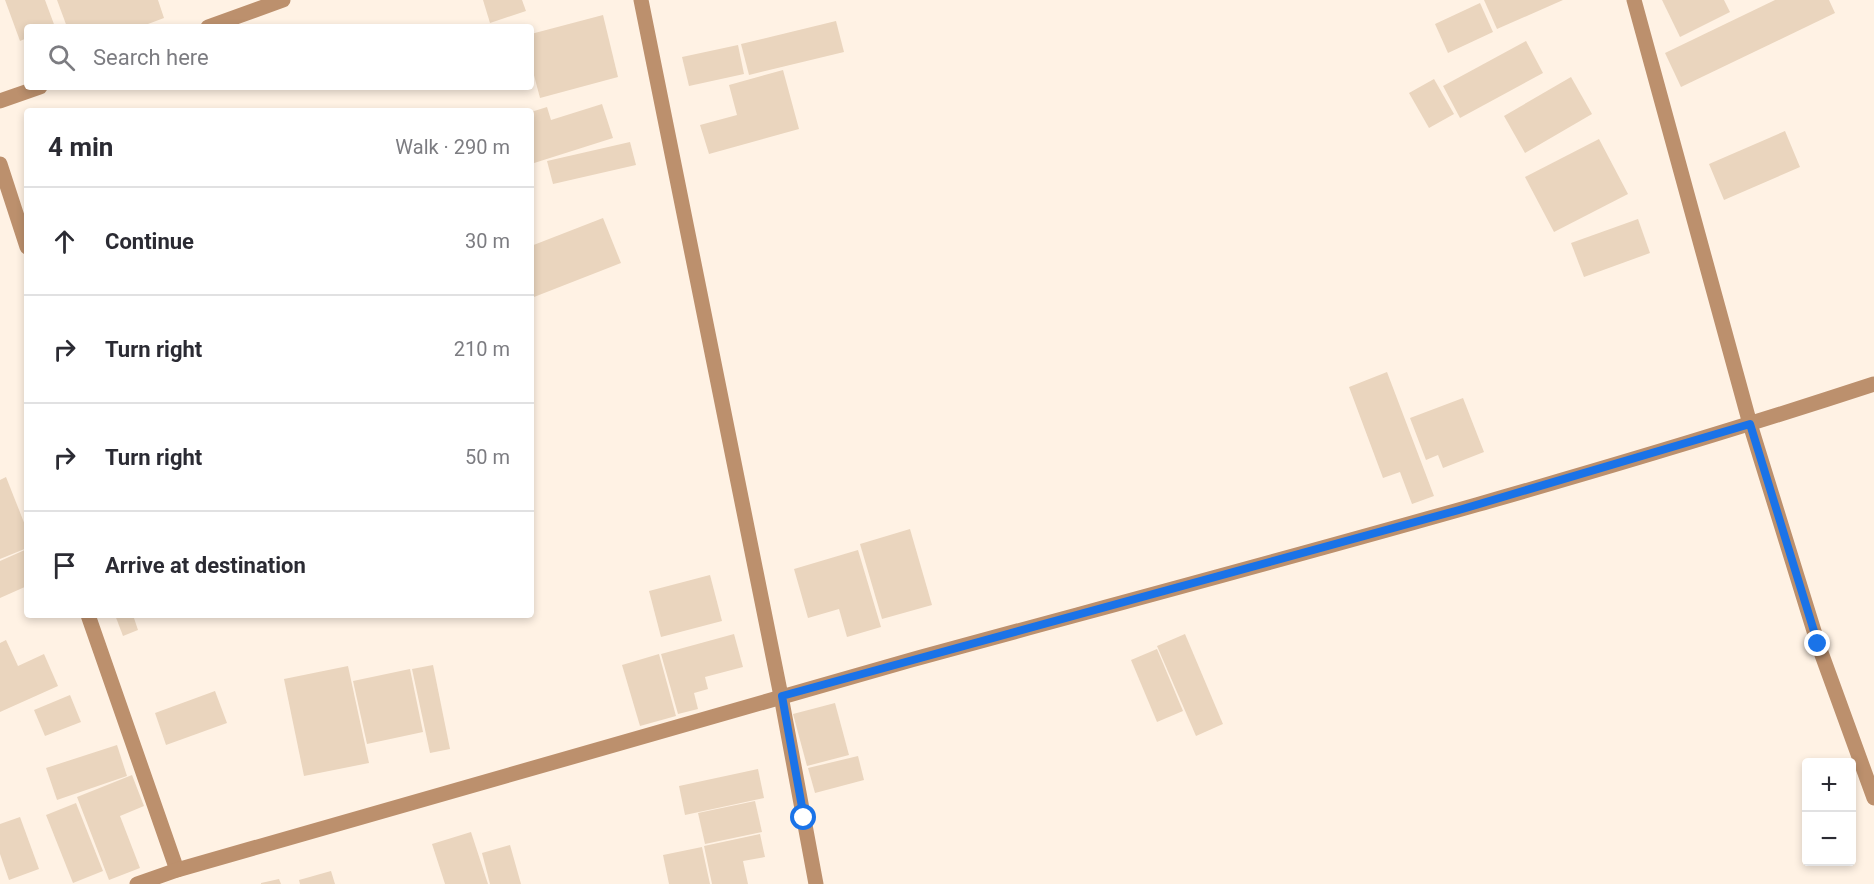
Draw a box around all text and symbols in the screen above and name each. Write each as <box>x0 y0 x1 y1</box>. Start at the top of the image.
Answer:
search box <box>24 24 534 90</box>
icon: search <box>45 41 78 74</box>
text: Search here <box>93 45 209 70</box>
text: 4 min <box>48 132 113 162</box>
text: Walk · 290 m <box>395 135 510 159</box>
icon: ahead <box>48 225 81 258</box>
text: Continue <box>105 229 194 254</box>
text: 30 m <box>465 229 510 253</box>
icon: right <box>48 333 81 366</box>
text: Turn right <box>105 337 202 362</box>
text: 210 m <box>454 337 510 361</box>
icon: right <box>48 441 81 474</box>
text: Turn right <box>105 445 202 470</box>
text: 50 m <box>465 445 510 469</box>
icon: arrive <box>48 549 81 582</box>
text: Arrive at destination <box>105 553 306 578</box>
route end <box>1804 630 1830 656</box>
map controls <box>1802 758 1856 866</box>
button: + <box>1802 758 1856 812</box>
route start <box>790 804 816 830</box>
button: − <box>1802 812 1856 866</box>

